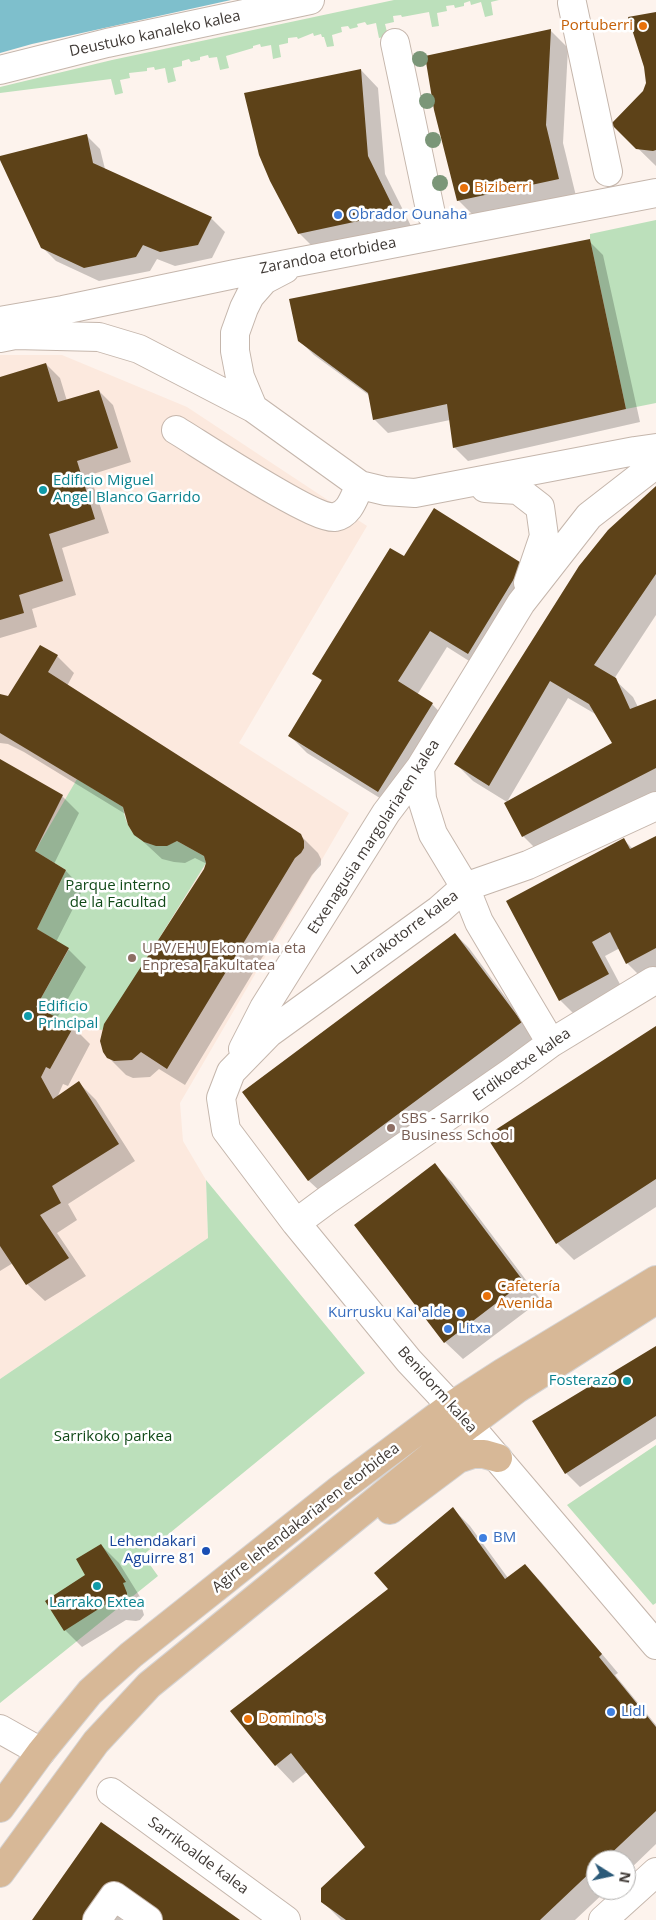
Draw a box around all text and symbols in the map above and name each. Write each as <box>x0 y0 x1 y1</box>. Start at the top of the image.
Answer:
street label: Deustuko kanaleko kalea <box>68 7 242 61</box>
place label: Portuberri <box>561 17 633 35</box>
marker: Portuberri <box>637 20 649 32</box>
place label: Biziberri <box>474 179 532 197</box>
marker: Biziberri <box>458 182 470 194</box>
place label: Obrador Ounaha <box>348 206 467 224</box>
marker: Obrador Ounaha <box>332 209 344 221</box>
street label: Zarandoa etorbidea <box>258 234 398 278</box>
place label: Edificio Miguel Angel Blanco Garrido <box>53 472 201 507</box>
marker: Edificio Miguel Angel Blanco Garrido <box>37 484 49 496</box>
street label: Etxenagusia margolariaren kalea <box>304 736 444 938</box>
park label: Parque interno de la Facultad <box>65 877 171 912</box>
street label: Larrakotorre kalea <box>348 887 462 979</box>
place label: UPV/EHU Ekonomia eta Enpresa Fakultatea <box>142 940 306 975</box>
marker: UPV/EHU Ekonomia eta Enpresa Fakultatea <box>126 952 138 964</box>
place label: Edificio Principal <box>38 998 98 1033</box>
marker: Edificio Principal <box>22 1010 34 1022</box>
street label: Erdikoetxe kalea <box>470 1025 574 1105</box>
place label: SBS - Sarriko Business School <box>401 1110 513 1145</box>
marker: SBS - Sarriko Business School <box>385 1122 397 1134</box>
place label: Cafetería Avenida <box>497 1278 560 1313</box>
marker: Cafetería Avenida <box>481 1290 493 1302</box>
place label: Kurrusku Kai alde <box>328 1304 451 1322</box>
marker: Kurrusku Kai alde <box>455 1307 467 1319</box>
place label: Litxa <box>458 1320 491 1338</box>
marker: Litxa <box>442 1323 454 1335</box>
street label: Benidorm kalea <box>394 1343 480 1437</box>
place label: Fosterazo <box>549 1372 617 1390</box>
marker: Fosterazo <box>621 1375 633 1387</box>
park label: Sarrikoko parkea <box>54 1428 172 1446</box>
street label: Agirre lehendakariaren etorbidea <box>209 1439 403 1597</box>
place label: BM <box>493 1529 516 1547</box>
marker: BM <box>477 1532 489 1544</box>
place label: Lehendakari Aguirre 81 <box>109 1533 196 1568</box>
marker: Lehendakari Aguirre 81 <box>200 1545 212 1557</box>
marker: Larrako Extea <box>91 1580 103 1592</box>
place label: Larrako Extea <box>49 1594 145 1612</box>
place label: Lidl <box>621 1703 646 1721</box>
marker: Lidl <box>605 1706 617 1718</box>
place label: Domino's <box>258 1710 324 1728</box>
marker: Domino's <box>242 1713 254 1725</box>
street label: Sarrikoalde kalea <box>144 1813 252 1899</box>
north arrow <box>586 1850 636 1900</box>
text: N <box>615 1870 636 1885</box>

